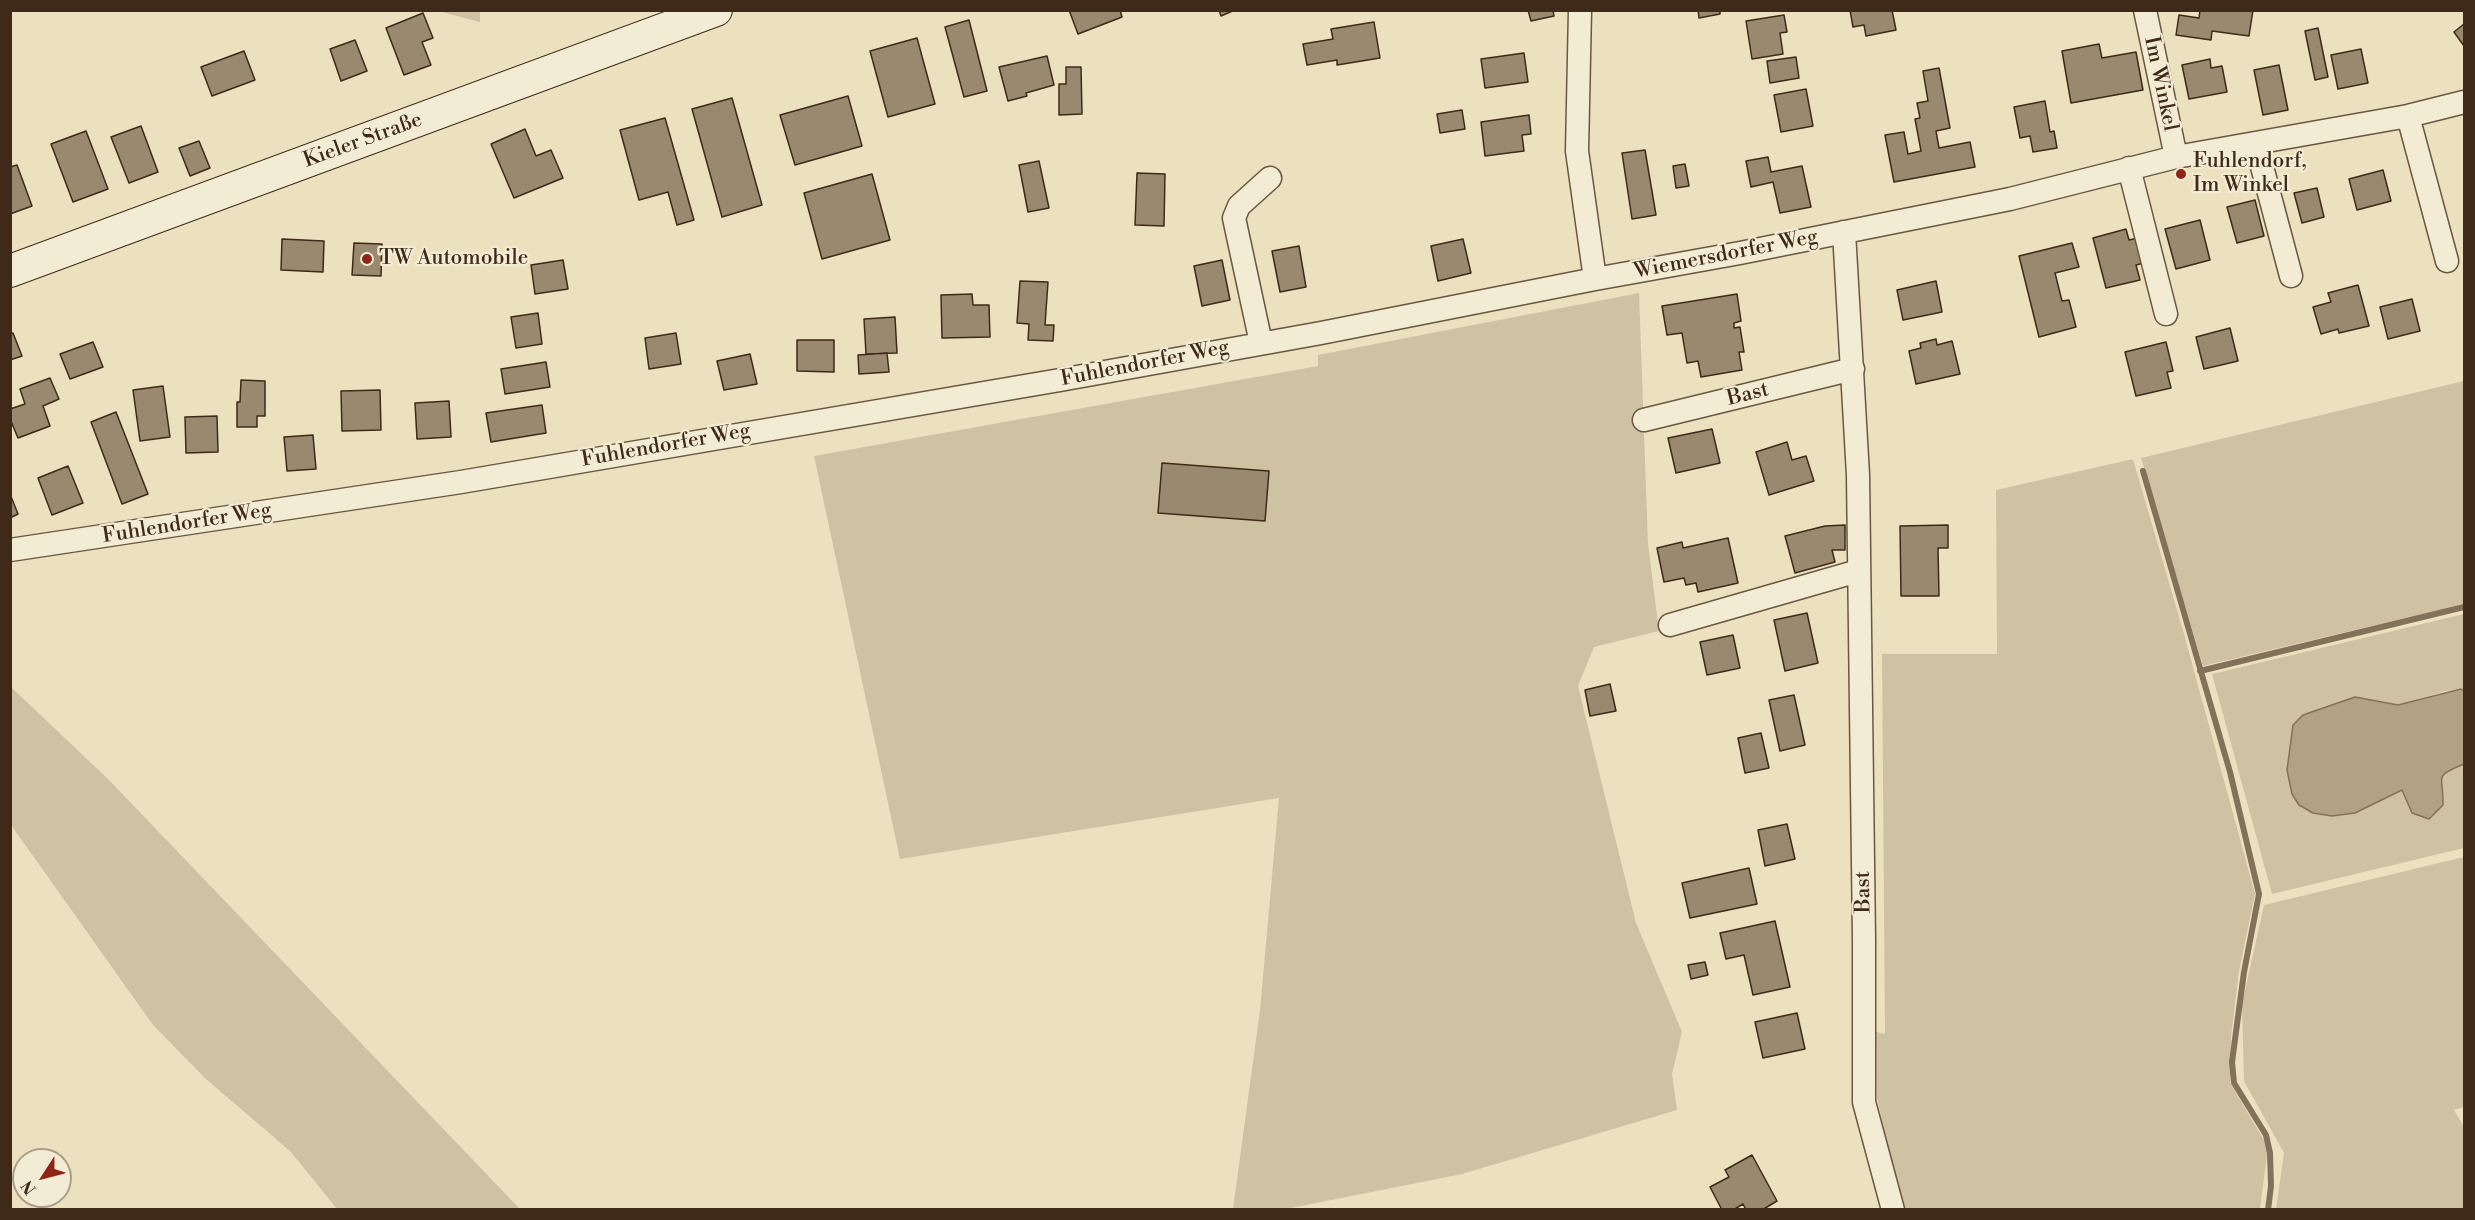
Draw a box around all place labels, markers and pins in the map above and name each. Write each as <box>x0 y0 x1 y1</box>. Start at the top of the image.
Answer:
place label: Fuhlendorf, Im Winkel <box>2193 149 2307 199</box>
marker: Fuhlendorf, Im Winkel <box>2174 167 2188 181</box>
place label: TW Automobile <box>379 246 528 272</box>
marker: TW Automobile <box>360 252 374 266</box>

